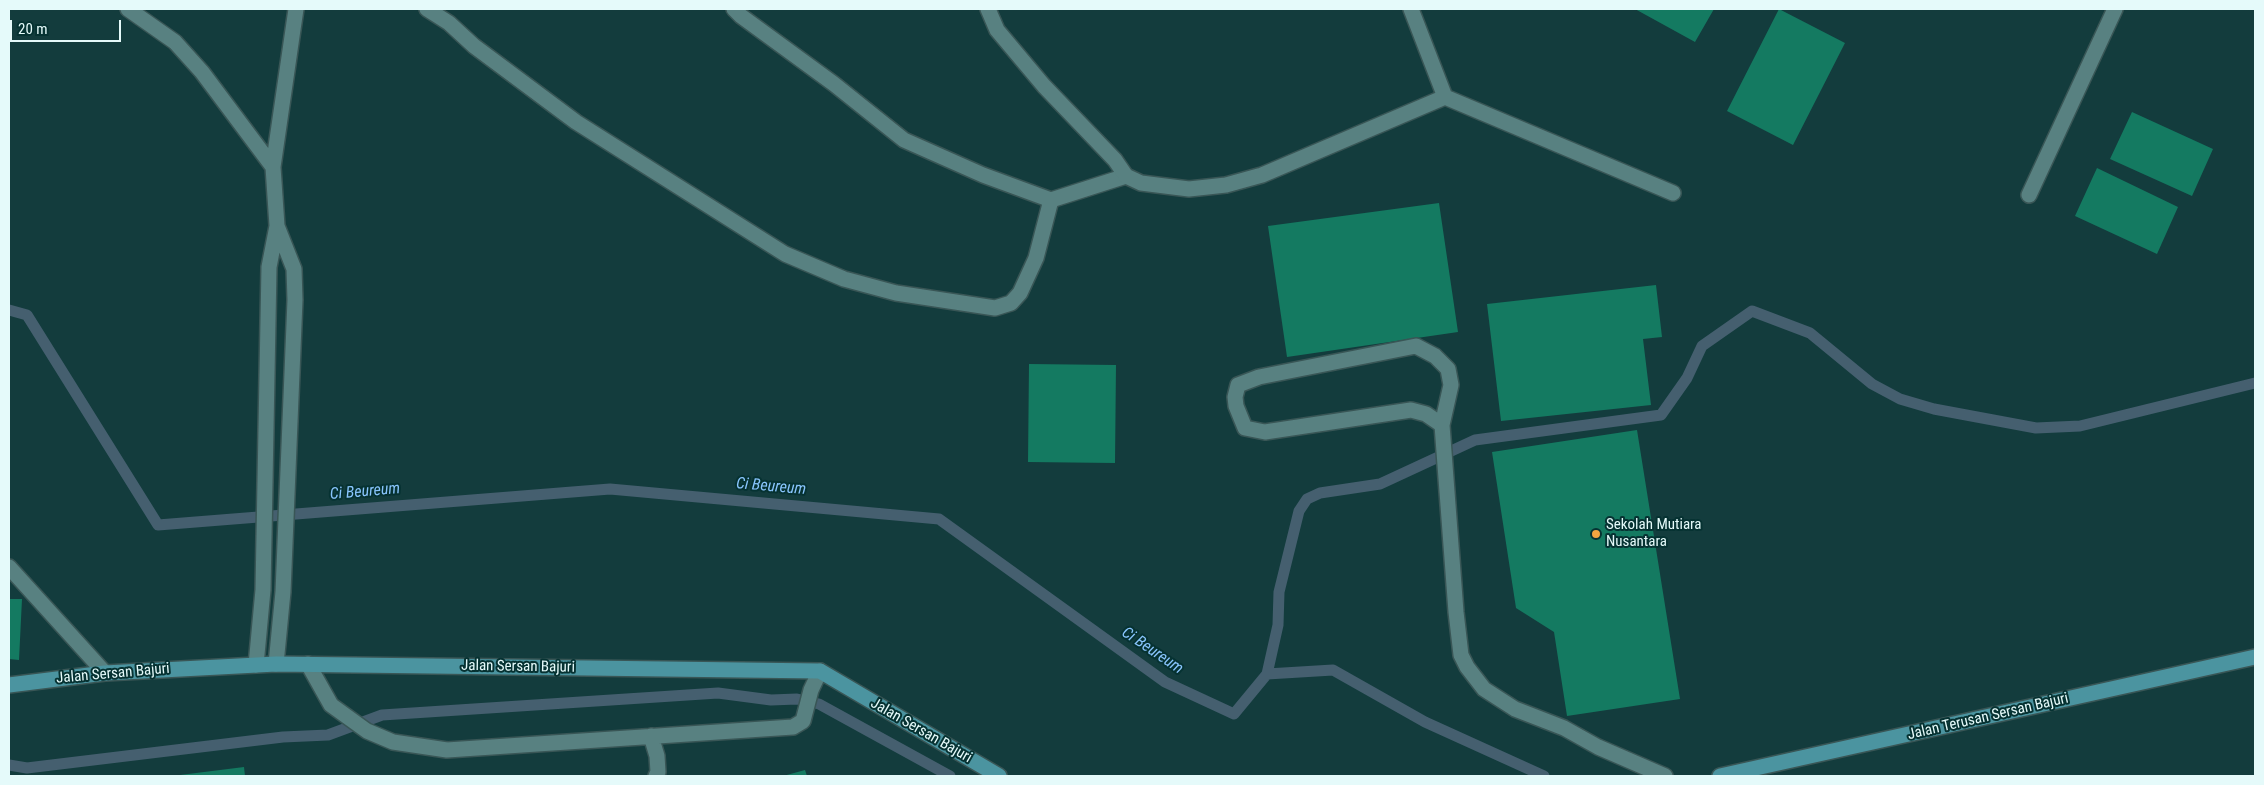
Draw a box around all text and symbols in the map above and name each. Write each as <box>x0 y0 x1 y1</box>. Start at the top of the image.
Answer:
scale bar <box>12 10 124 42</box>
text: 20 m <box>18 20 48 38</box>
water label: Ci Beureum <box>735 474 807 500</box>
water label: Ci Beureum <box>329 479 401 505</box>
place label: Sekolah Mutiara Nusantara <box>1606 516 1702 551</box>
marker: Sekolah Mutiara Nusantara <box>1590 528 1602 540</box>
water label: Ci Beureum <box>1117 623 1187 679</box>
street label: Jalan Sersan Bajuri <box>461 657 575 677</box>
street label: Jalan Sersan Bajuri <box>55 660 171 688</box>
street label: Jalan Terusan Sersan Bajuri <box>1906 690 2070 744</box>
street label: Jalan Sersan Bajuri <box>867 695 975 767</box>

